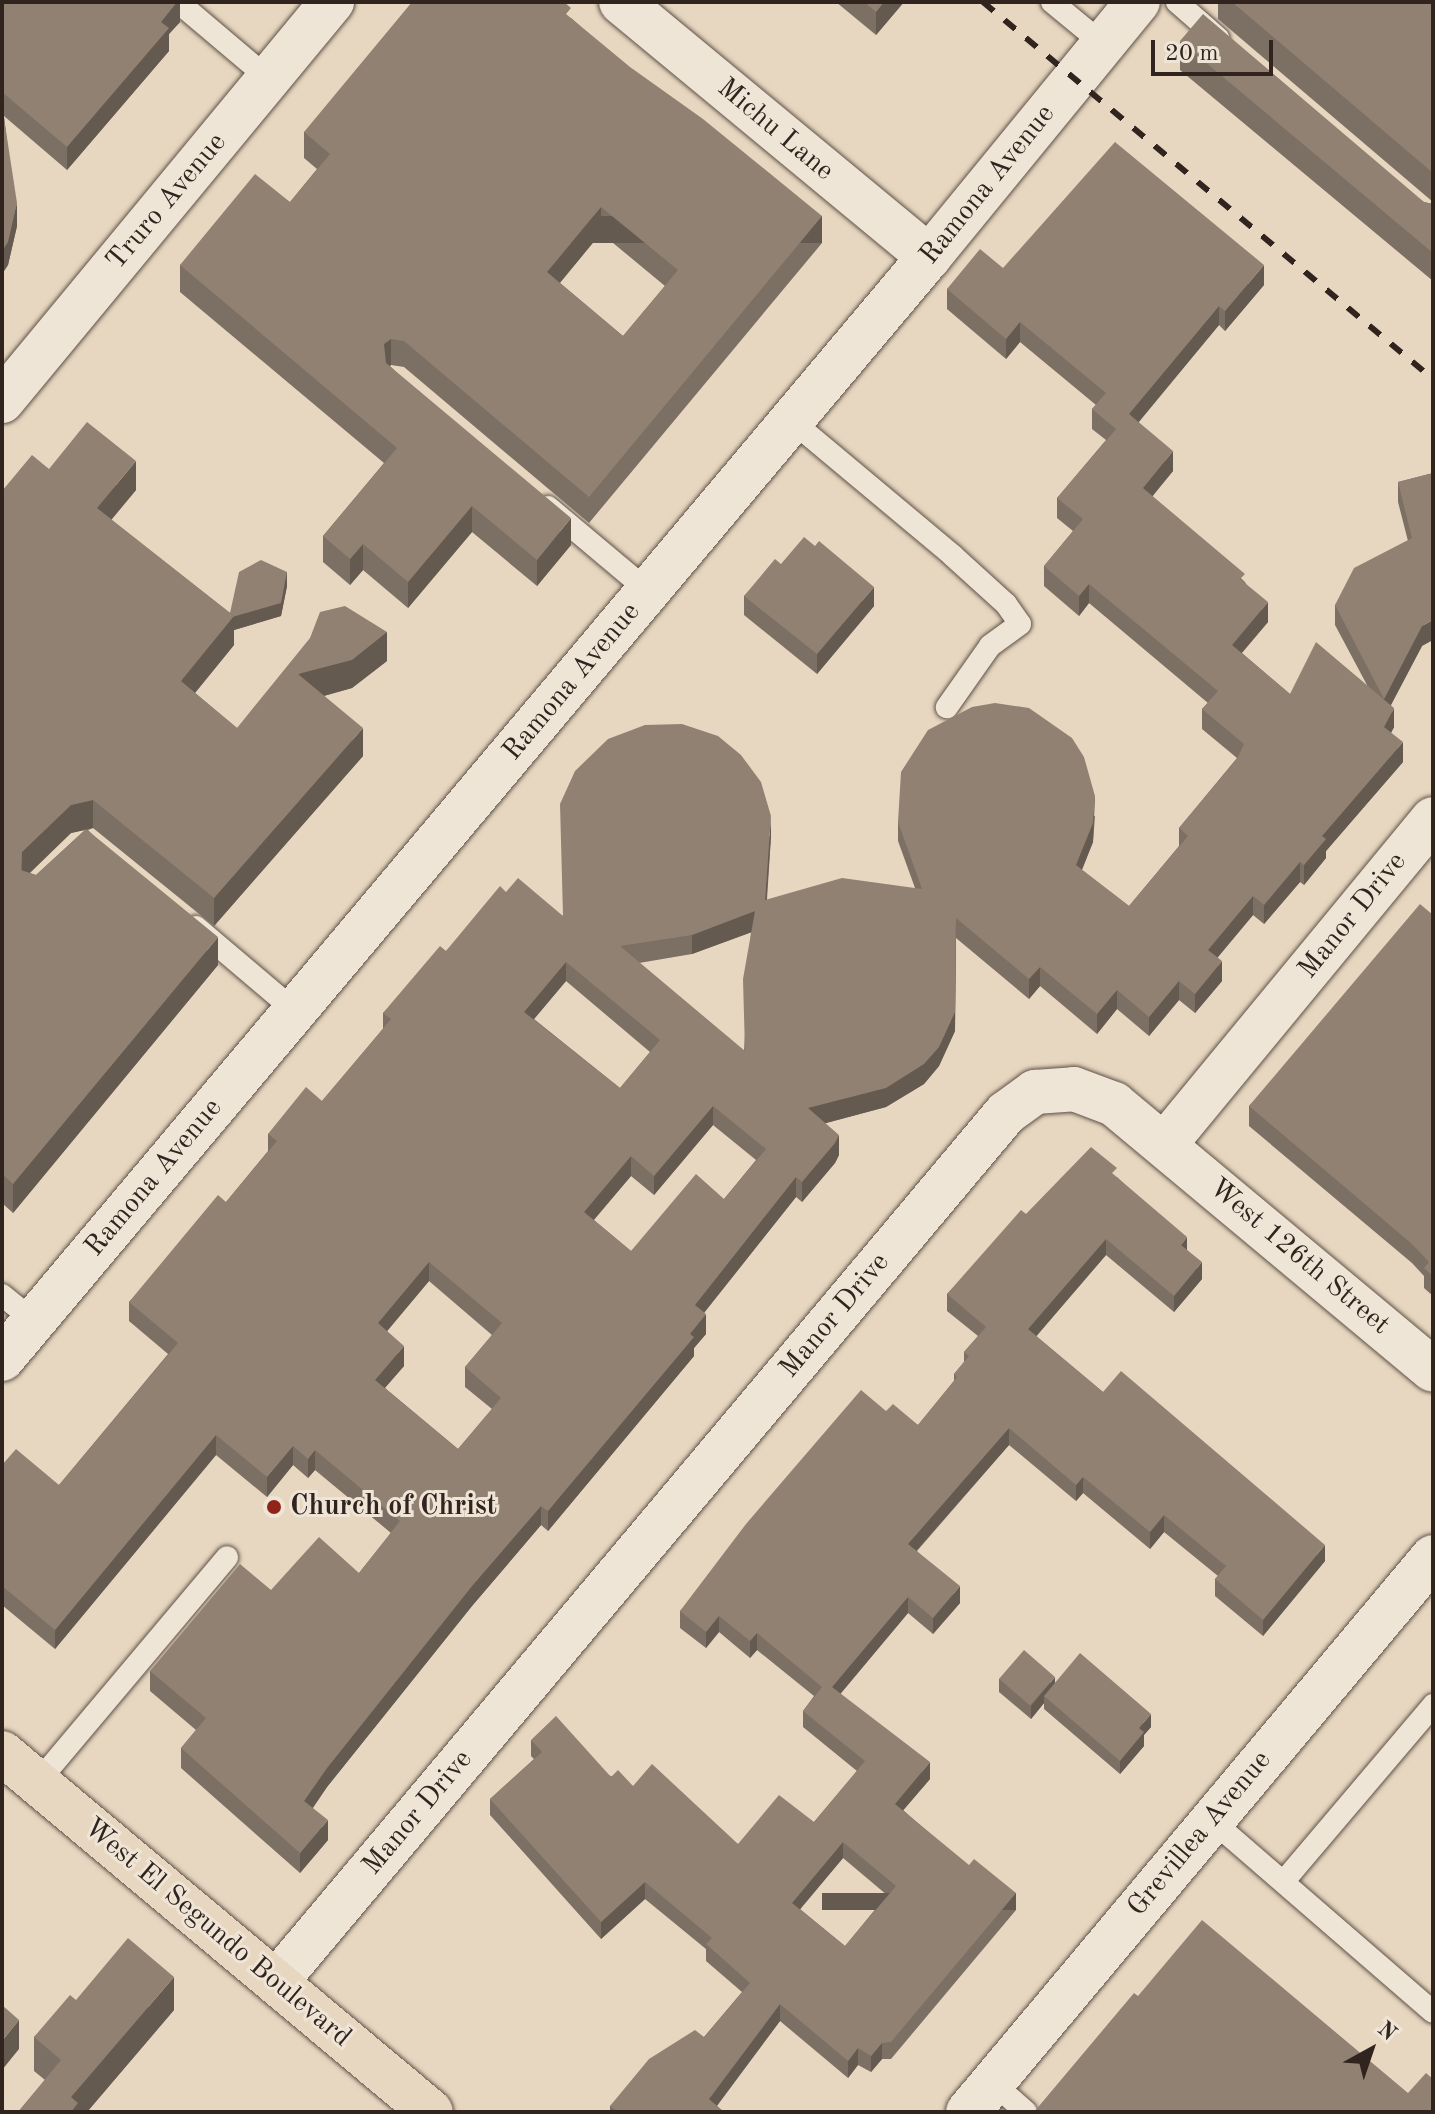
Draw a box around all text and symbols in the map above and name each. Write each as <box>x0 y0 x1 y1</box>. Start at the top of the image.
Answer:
scale bar <box>1155 24 1277 74</box>
text: 20 m <box>1165 42 1219 66</box>
street label: Michu Lane <box>710 72 840 188</box>
street label: Ramona Avenue <box>913 98 1063 272</box>
street label: Truro Avenue <box>100 127 234 277</box>
street label: Ramona Avenue <box>496 596 648 768</box>
street label: Manor Drive <box>1292 846 1414 986</box>
street label: Ramona Avenue <box>78 1092 230 1264</box>
street label: West 126th Street <box>1202 1172 1396 1342</box>
street label: Manor Drive <box>773 1247 897 1385</box>
place label: Church of Christ <box>290 1490 497 1524</box>
marker: Church of Christ <box>265 1498 283 1516</box>
street label: Manor Drive <box>356 1744 480 1882</box>
street label: Grevillea Avenue <box>1121 1744 1279 1924</box>
street label: West El Segundo Boulevard <box>76 1811 358 2055</box>
north arrow <box>1331 2010 1411 2090</box>
text: N <box>1373 2018 1400 2045</box>

